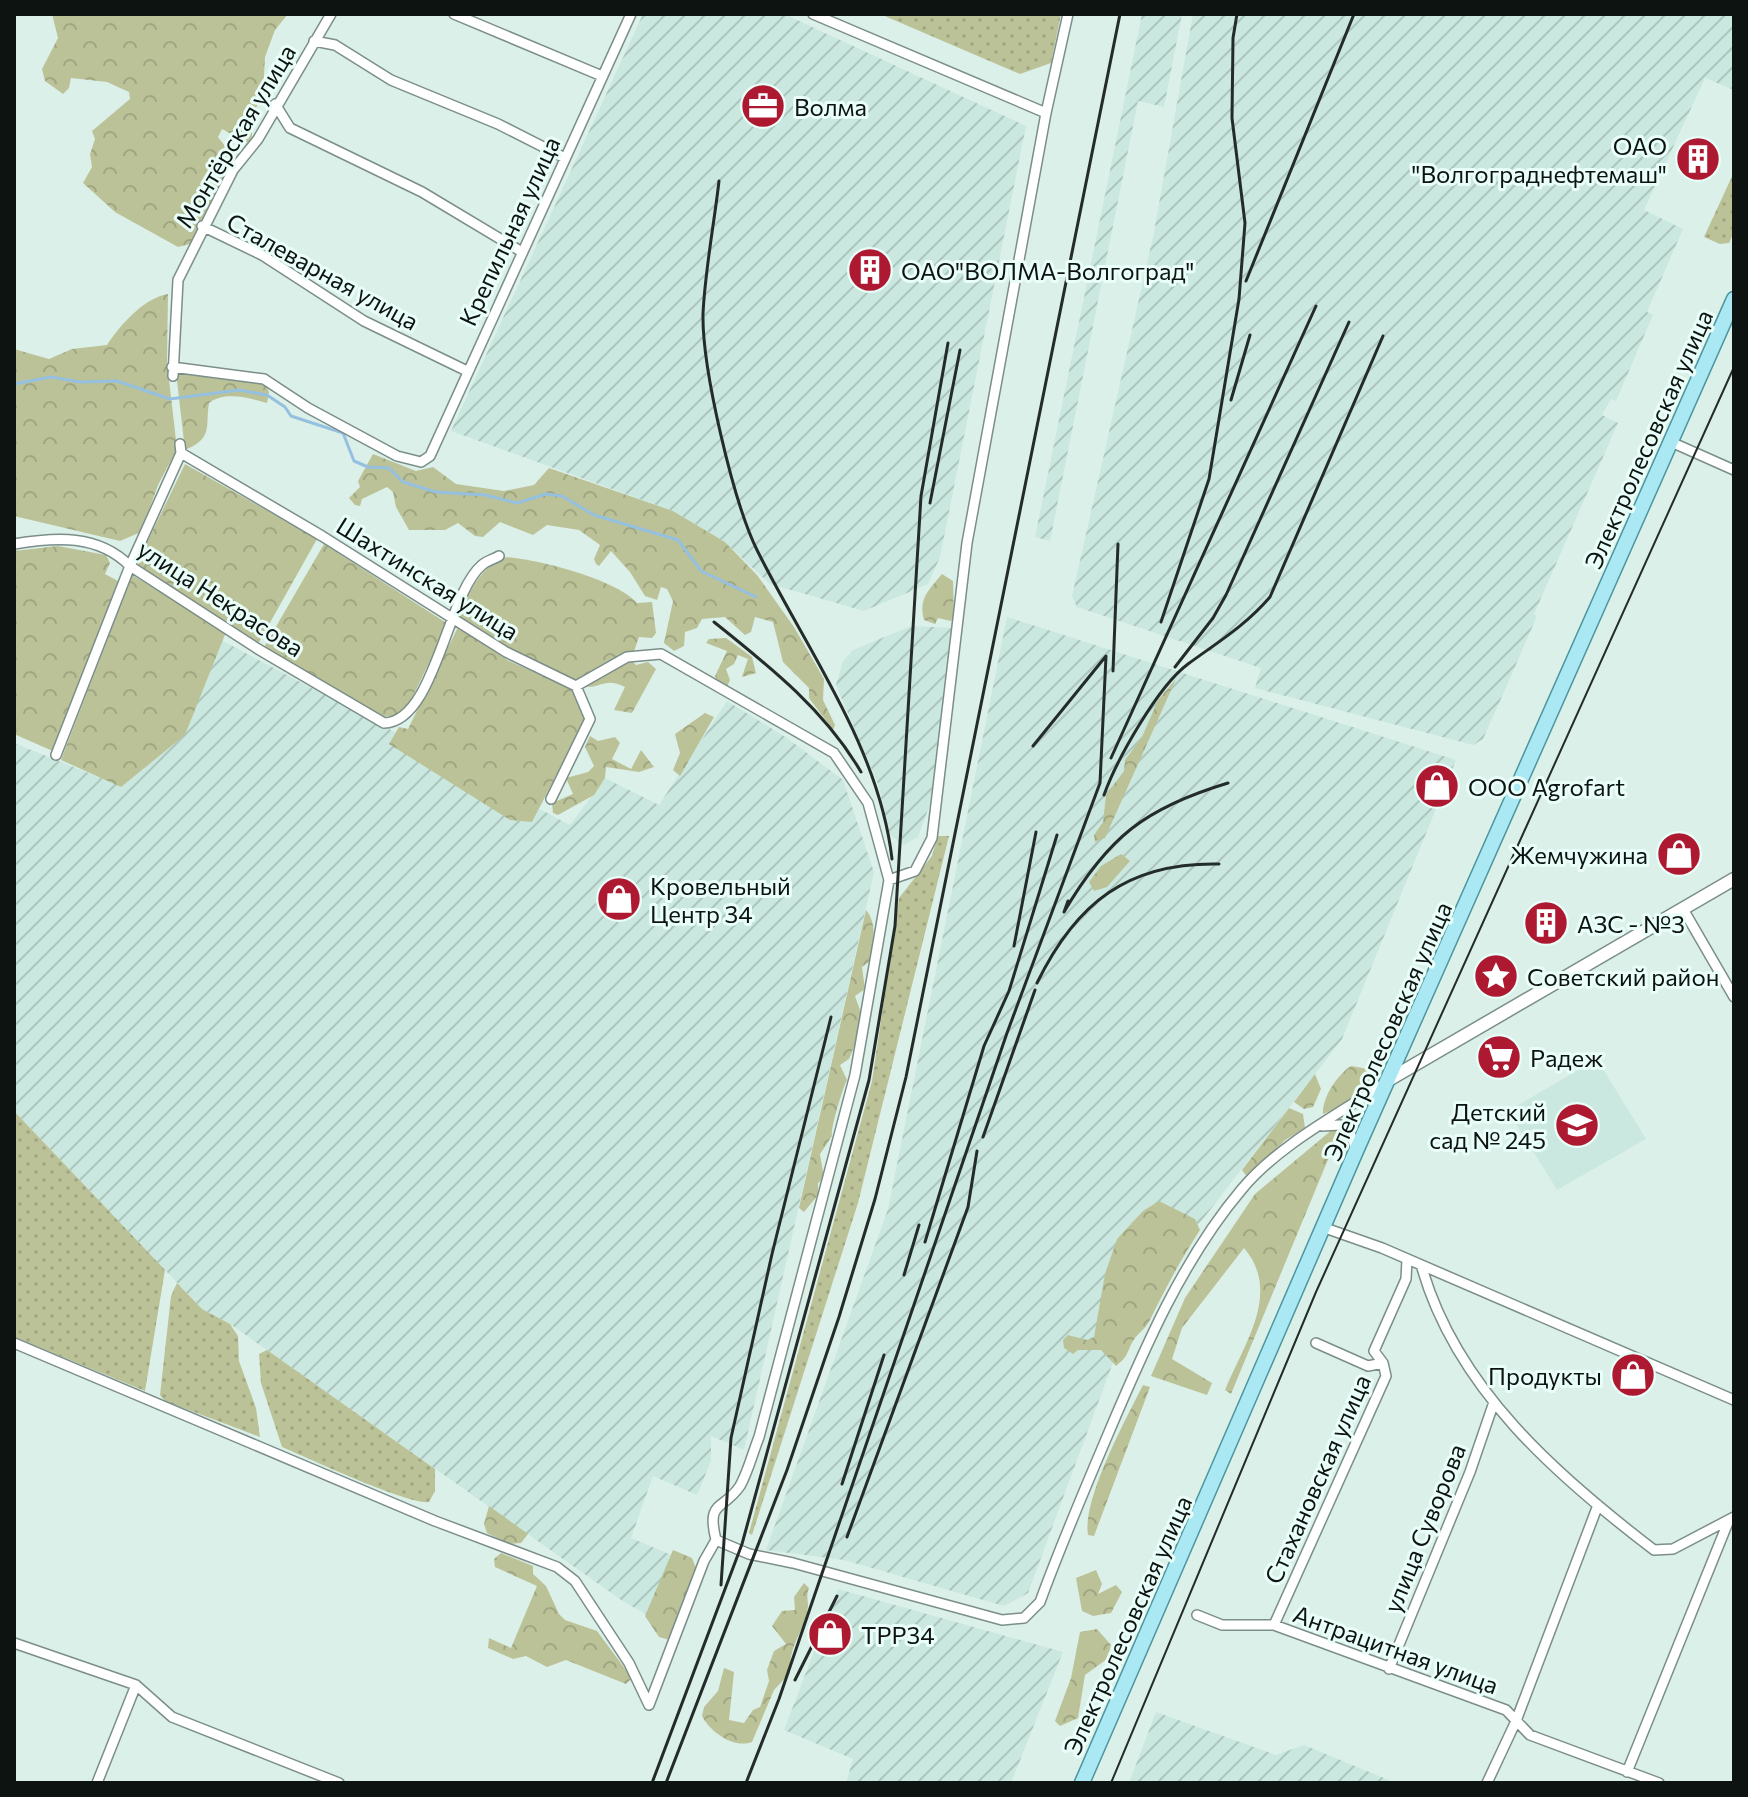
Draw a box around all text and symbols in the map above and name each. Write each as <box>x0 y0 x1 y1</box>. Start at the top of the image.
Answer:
street label: Монтёрская улица <box>169 39 301 233</box>
office icon: Волма <box>739 82 787 130</box>
place label: Волма <box>794 92 867 121</box>
place label: ОАО "Волгограднефтемаш" <box>1412 131 1667 188</box>
street label: Крепильная улица <box>452 132 566 330</box>
building icon: ОАО "Волгограднефтемаш" <box>1674 135 1722 183</box>
street label: Сталеварная улица <box>222 206 424 336</box>
building icon: ОАО"ВОЛМА-Волгоград" <box>846 246 894 294</box>
place label: ОАО"ВОЛМА-Волгоград" <box>901 256 1194 285</box>
street label: Электролесовская улица <box>1578 305 1718 573</box>
street label: Шахтинская улица <box>332 510 524 646</box>
street label: улица Некрасова <box>133 534 309 662</box>
shop icon: OOO Agrofart <box>1413 762 1461 810</box>
place label: OOO Agrofart <box>1468 772 1625 801</box>
shop icon: Жемчужина <box>1655 830 1703 878</box>
place label: Жемчужина <box>1510 840 1648 869</box>
place label: Кровельный Центр 34 <box>650 871 791 928</box>
shop icon: Кровельный Центр 34 <box>595 875 643 923</box>
street label: Электролесовская улица <box>1317 897 1457 1165</box>
building icon: АЗС - №3 <box>1522 899 1570 947</box>
place label: АЗС - №3 <box>1577 909 1685 938</box>
place icon: Советский район <box>1472 952 1520 1000</box>
place label: Советский район <box>1527 962 1719 991</box>
supermarket icon: Радеж <box>1475 1033 1523 1081</box>
place label: Радеж <box>1530 1043 1603 1072</box>
place label: Детский сад № 245 <box>1429 1097 1546 1154</box>
school or university icon: Детский сад № 245 <box>1553 1101 1601 1149</box>
shop icon: Продукты <box>1609 1351 1657 1399</box>
place label: Продукты <box>1488 1361 1602 1390</box>
street label: Стахановская улица <box>1258 1370 1376 1588</box>
street label: улица Суворова <box>1377 1439 1471 1617</box>
street label: Электролесовская улица <box>1057 1491 1197 1759</box>
street label: Антрацитная улица <box>1290 1598 1502 1700</box>
shop icon: TPP34 <box>806 1610 854 1658</box>
place label: TPP34 <box>861 1620 935 1649</box>

